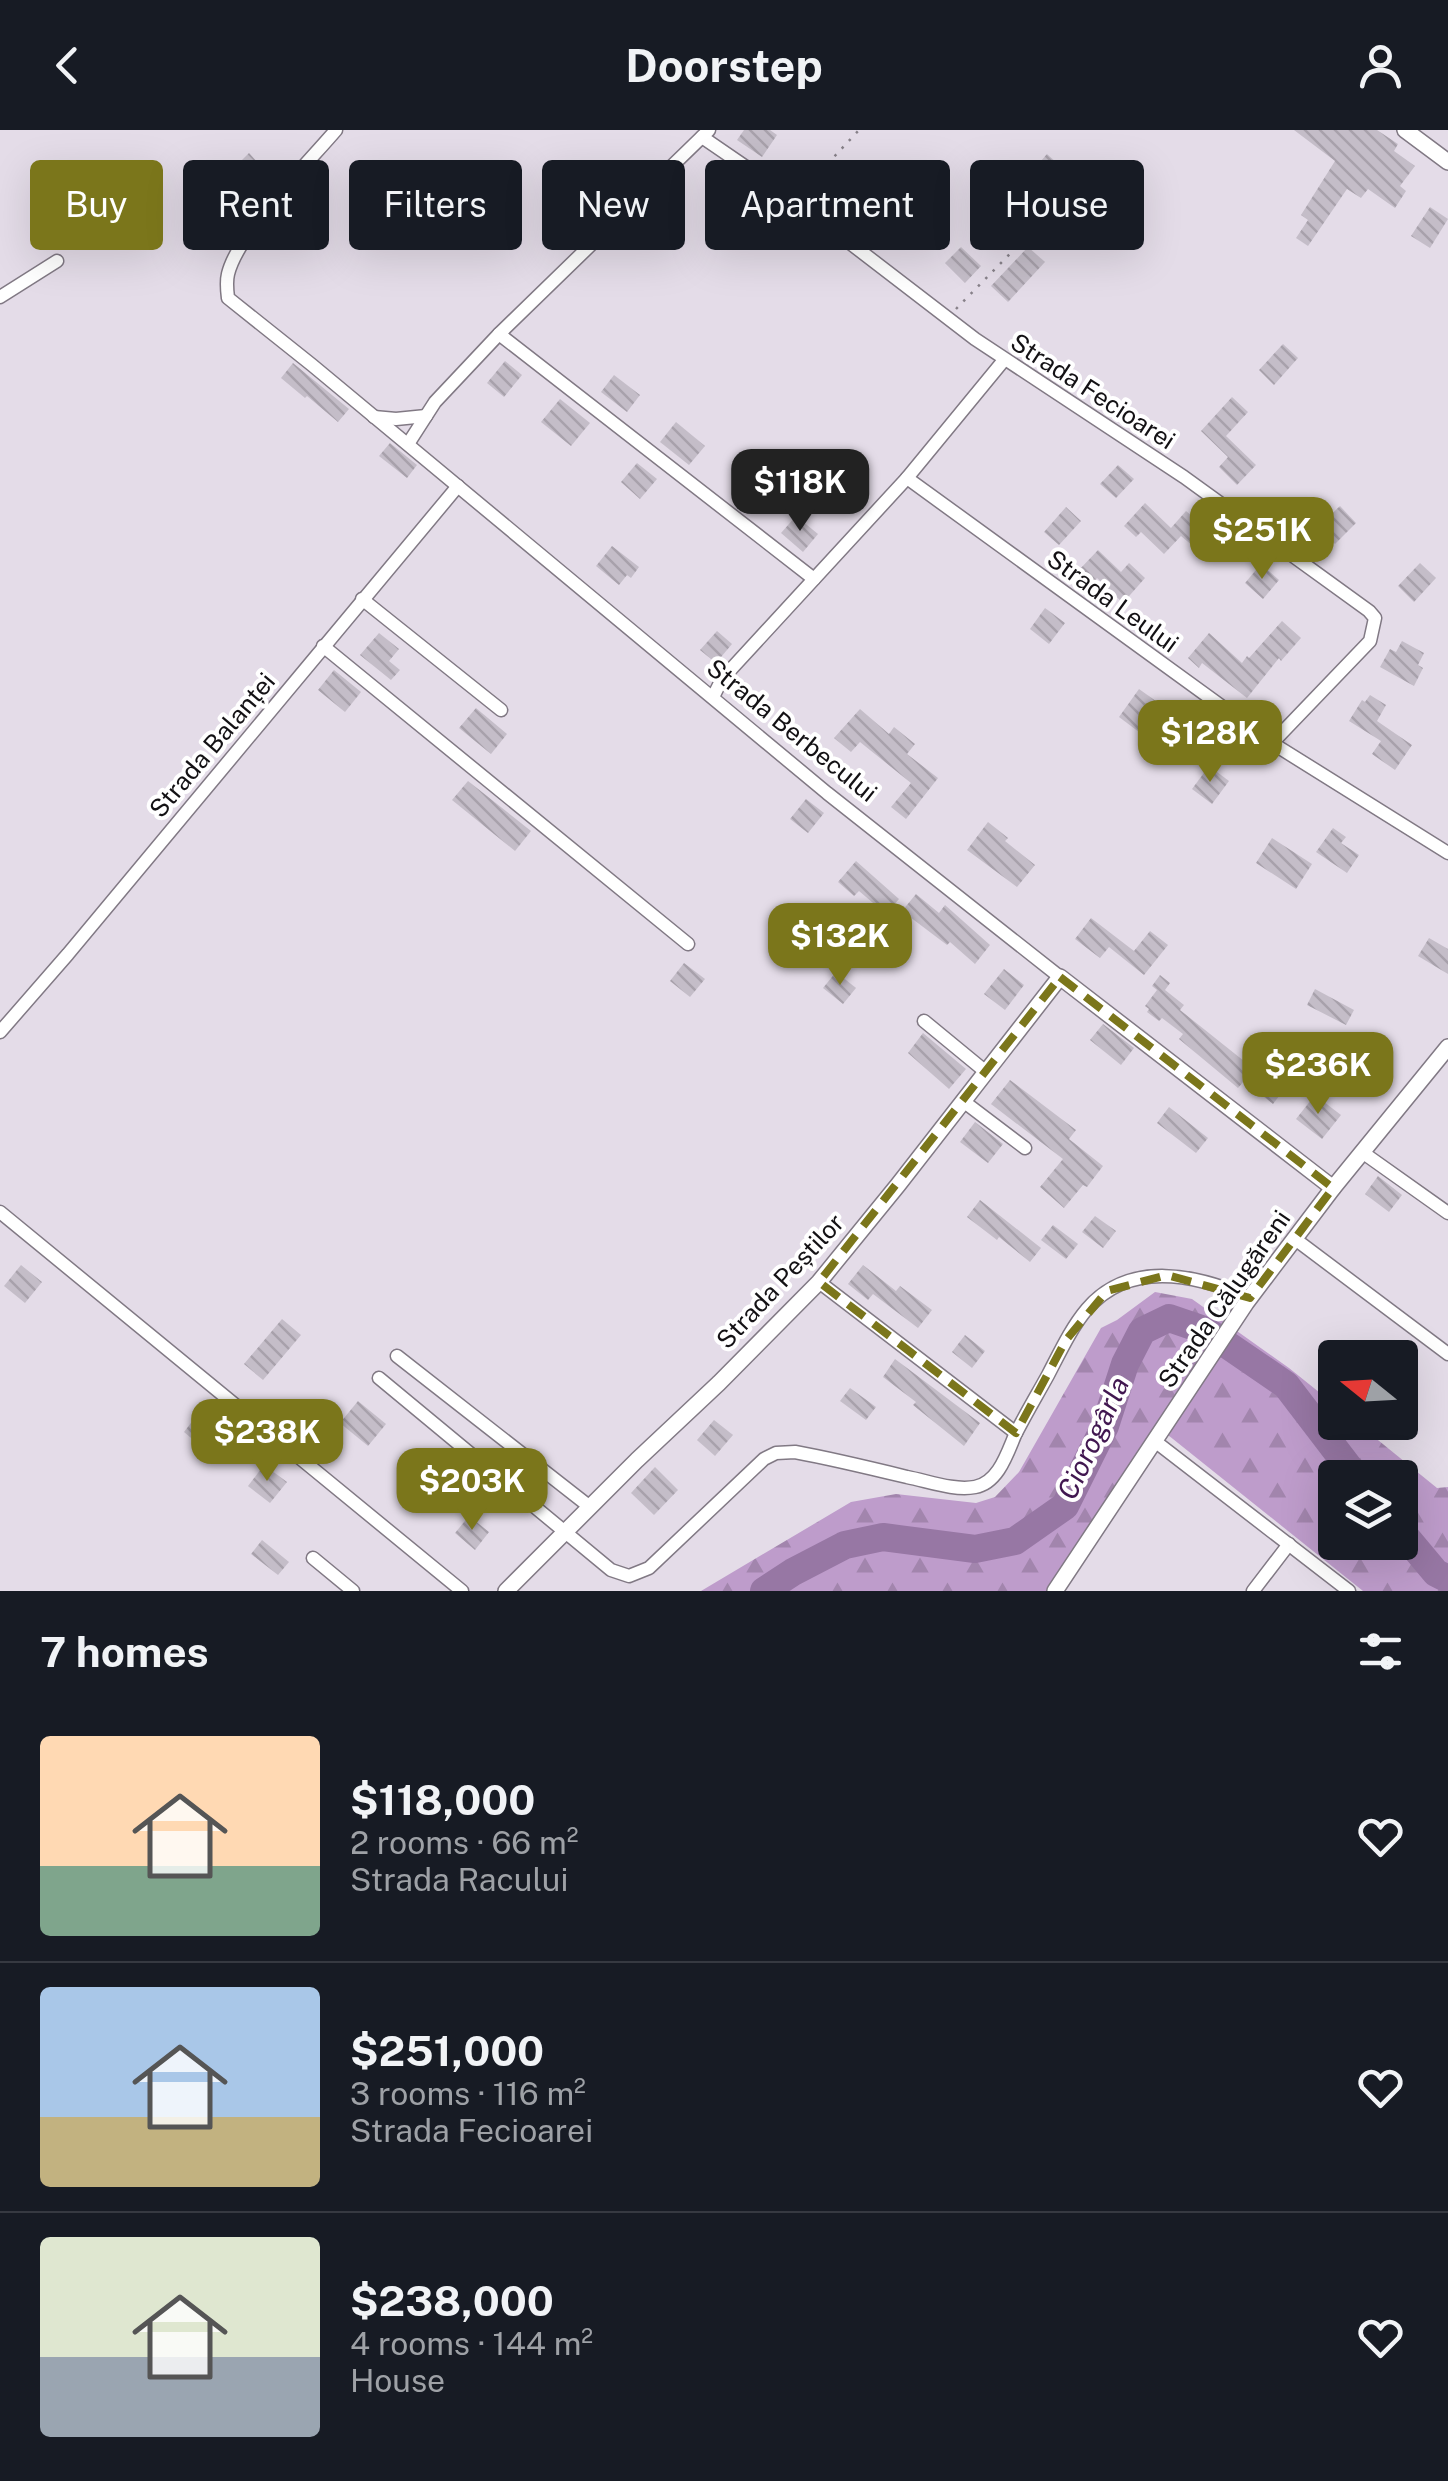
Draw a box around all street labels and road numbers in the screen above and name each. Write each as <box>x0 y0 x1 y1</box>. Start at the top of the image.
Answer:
street label: Strada Fecioarei <box>1005 327 1181 455</box>
street label: Strada Leului <box>1042 543 1184 659</box>
street label: Strada Berbecului <box>701 652 883 808</box>
street label: Strada Balanței <box>143 667 281 823</box>
street label: Strada Călugăreni <box>1152 1204 1296 1394</box>
street label: Strada Peștilor <box>710 1207 850 1355</box>

